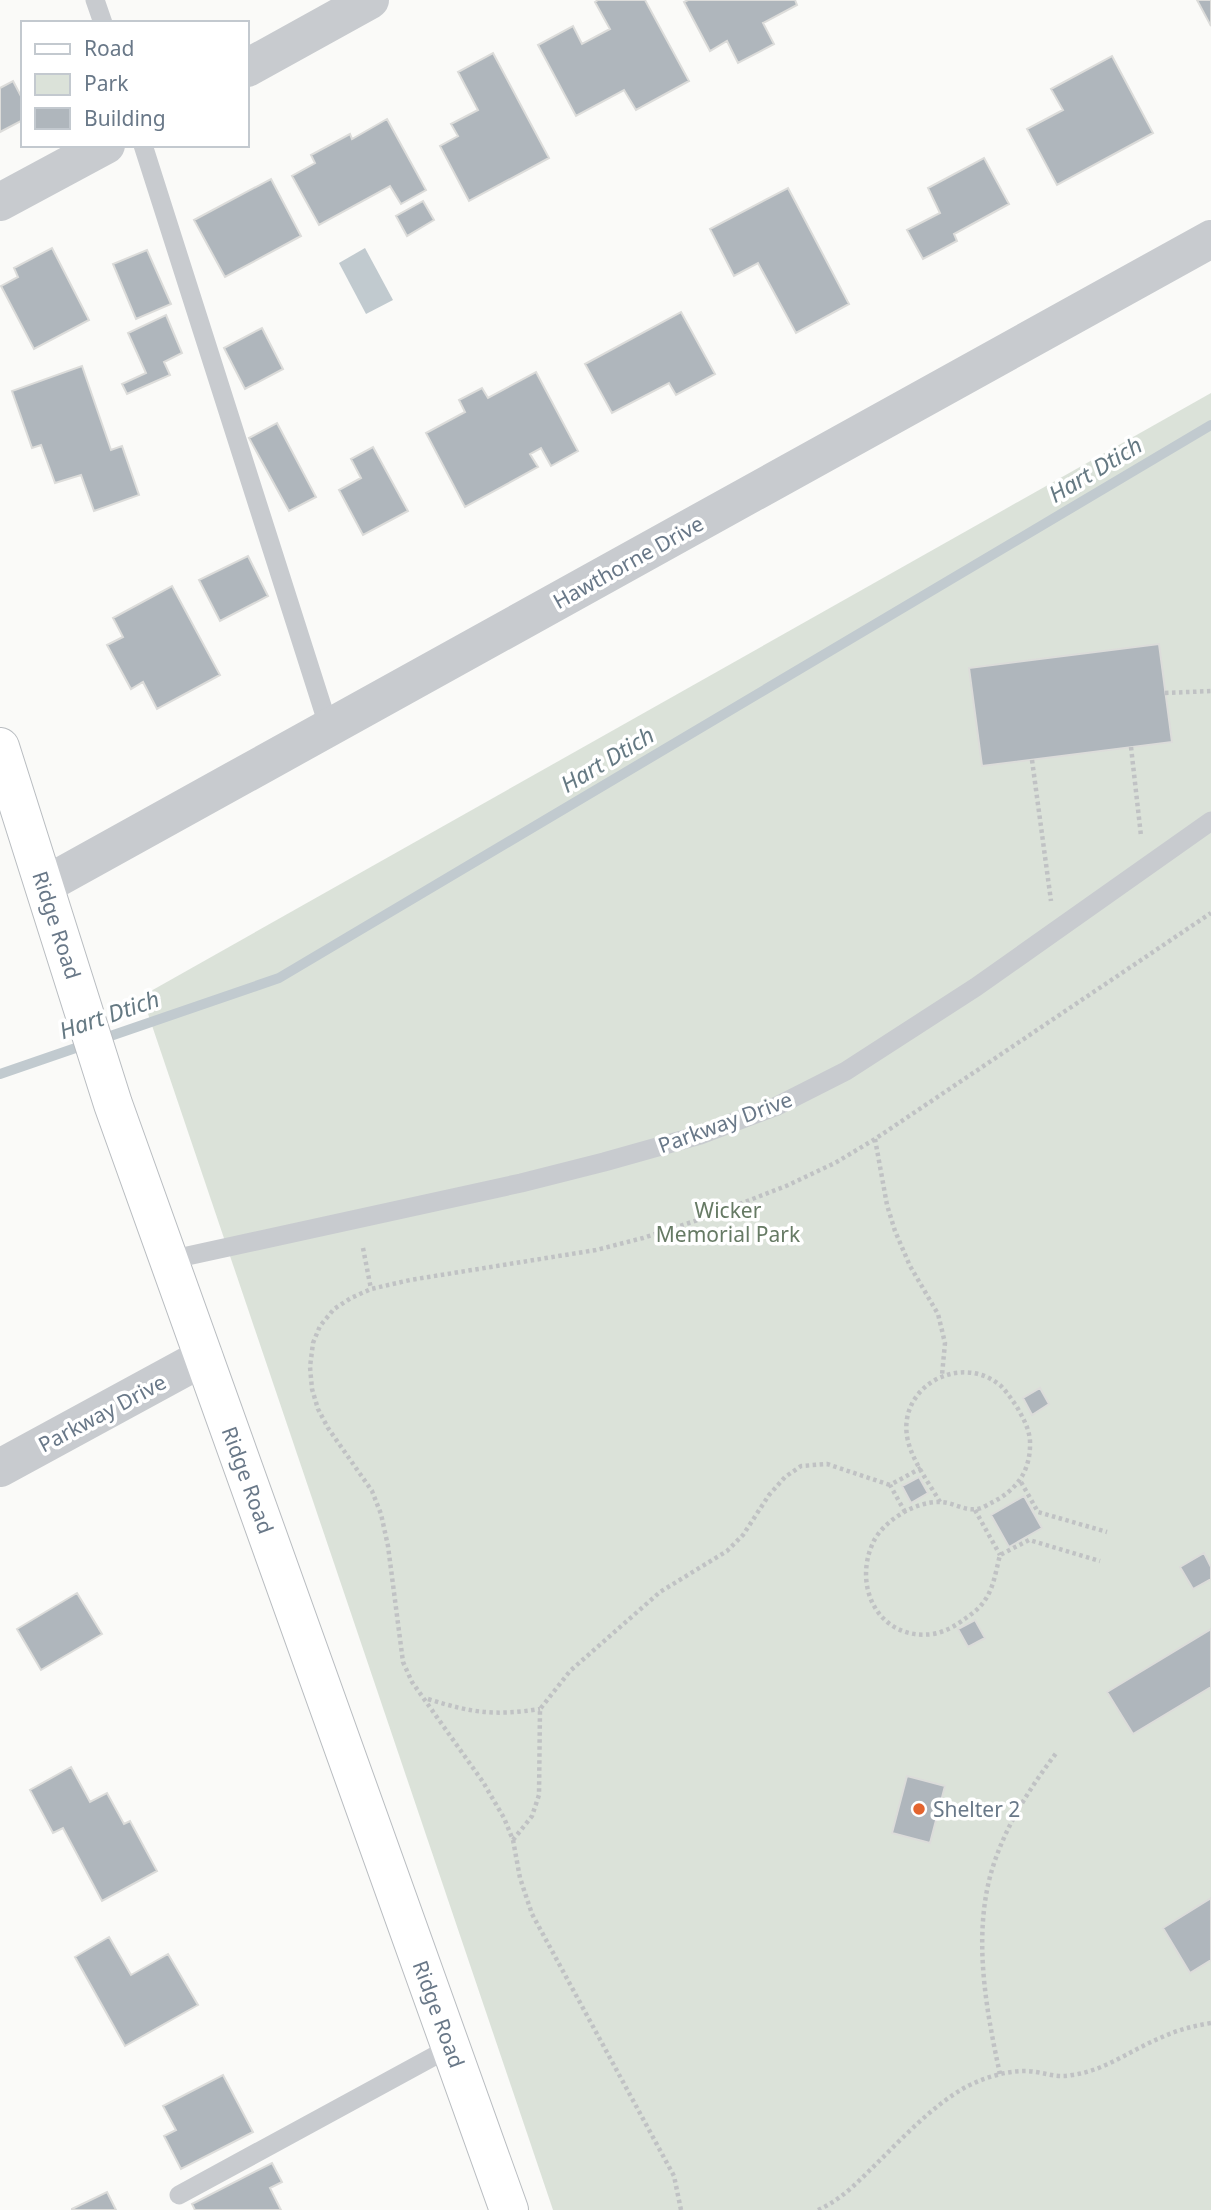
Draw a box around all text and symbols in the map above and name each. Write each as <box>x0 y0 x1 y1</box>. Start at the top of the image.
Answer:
legend <box>21 21 248 147</box>
text: Road <box>84 34 134 62</box>
text: Park <box>84 69 129 97</box>
text: Building <box>84 104 166 132</box>
water label: Hart Dtich <box>1042 428 1148 510</box>
street label: Hawthorne Drive <box>548 509 708 615</box>
water label: Hart Dtich <box>554 718 660 800</box>
street label: Ridge Road <box>26 867 88 983</box>
water label: Hart Dtich <box>55 982 163 1046</box>
street label: Parkway Drive <box>654 1085 796 1159</box>
park label: Wicker Memorial Park <box>656 1196 801 1248</box>
street label: Parkway Drive <box>33 1368 171 1458</box>
street label: Ridge Road <box>216 1423 280 1537</box>
place label: Shelter 2 <box>933 1795 1020 1823</box>
marker: Shelter 2 <box>911 1801 927 1817</box>
street label: Ridge Road <box>407 1957 471 2071</box>

